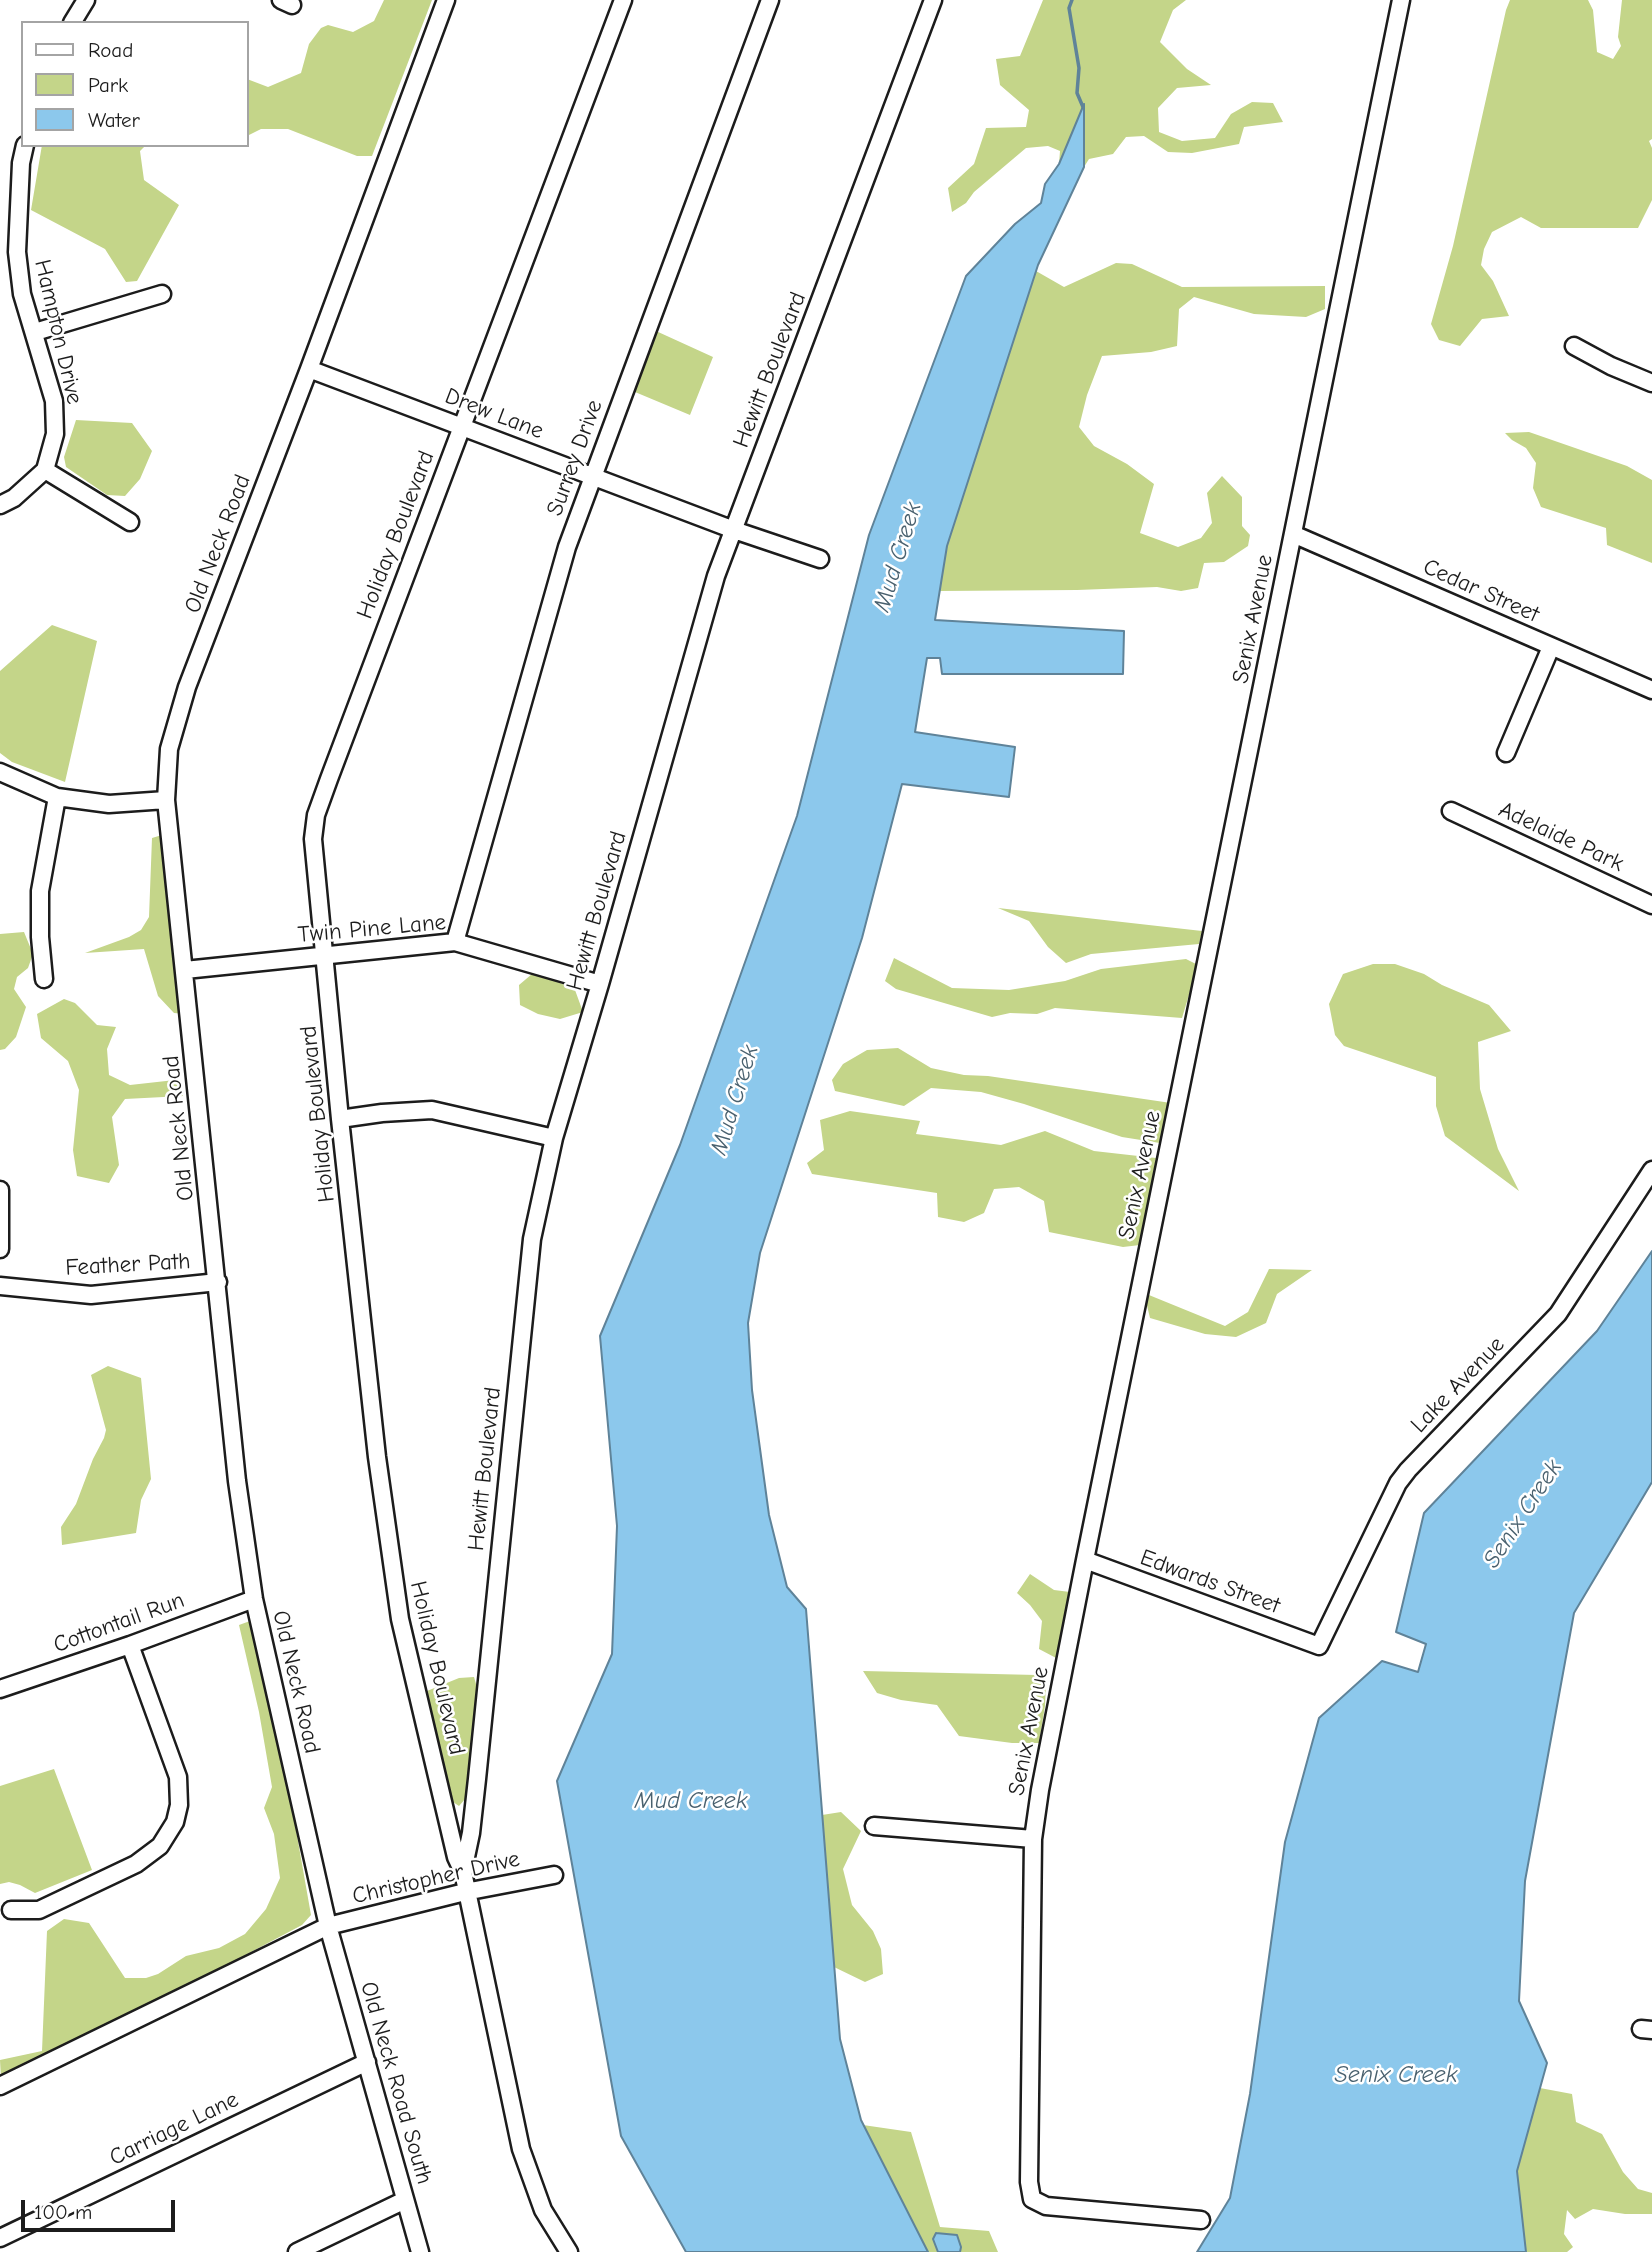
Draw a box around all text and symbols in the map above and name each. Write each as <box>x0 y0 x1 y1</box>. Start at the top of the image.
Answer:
legend <box>21 21 248 147</box>
text: Road <box>88 38 133 62</box>
text: Park <box>88 73 128 97</box>
text: Water <box>88 108 140 132</box>
street label: Hampton Drive <box>28 257 88 407</box>
street label: Hewitt Boulevard <box>728 288 812 452</box>
street label: Drew Lane <box>441 383 547 445</box>
street label: Surrey Drive <box>541 396 609 520</box>
street label: Holiday Boulevard <box>351 447 441 623</box>
street label: Old Neck Road <box>179 471 257 617</box>
water label: Mud Creek <box>868 499 928 615</box>
street label: Senix Avenue <box>1227 552 1279 686</box>
street label: Cedar Street <box>1419 553 1543 629</box>
street label: Adelaide Park <box>1494 796 1628 878</box>
street label: Hewitt Boulevard <box>561 828 633 994</box>
street label: Twin Pine Lane <box>297 909 447 949</box>
street label: Holiday Boulevard <box>295 1024 341 1204</box>
water label: Mud Creek <box>705 1042 765 1158</box>
street label: Old Neck Road <box>158 1054 200 1202</box>
street label: Senix Avenue <box>1113 1108 1167 1242</box>
street label: Feather Path <box>65 1248 191 1282</box>
street label: Lake Avenue <box>1405 1331 1511 1439</box>
street label: Hewitt Boulevard <box>463 1386 507 1552</box>
water label: Senix Creek <box>1477 1455 1569 1573</box>
street label: Edwards Street <box>1136 1544 1284 1620</box>
street label: Holiday Boulevard <box>404 1578 470 1758</box>
street label: Cottontail Run <box>50 1587 188 1659</box>
street label: Old Neck Road <box>266 1608 326 1756</box>
street label: Senix Avenue <box>1003 1664 1055 1798</box>
water label: Mud Creek <box>635 1787 747 1815</box>
street label: Christopher Drive <box>350 1845 522 1911</box>
street label: Old Neck Road South <box>354 1979 438 2187</box>
water label: Senix Creek <box>1335 2061 1457 2089</box>
street label: Carriage Lane <box>105 2086 243 2172</box>
scale bar <box>24 2186 178 2230</box>
text: 100 m <box>34 2200 92 2224</box>

